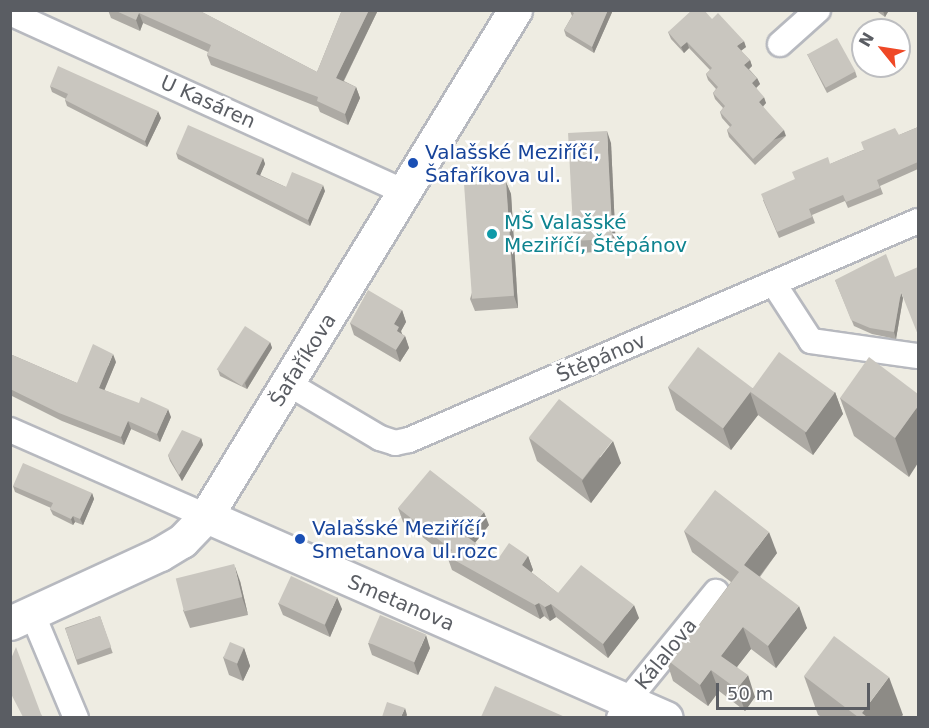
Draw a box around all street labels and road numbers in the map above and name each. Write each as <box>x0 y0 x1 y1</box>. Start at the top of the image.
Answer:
street label: U Kasáren <box>157 70 259 134</box>
street label: Šafaříkova <box>265 309 341 411</box>
street label: Štěpánov <box>553 328 649 388</box>
street label: Smetanova <box>344 570 458 636</box>
street label: Kálalova <box>630 614 702 694</box>

